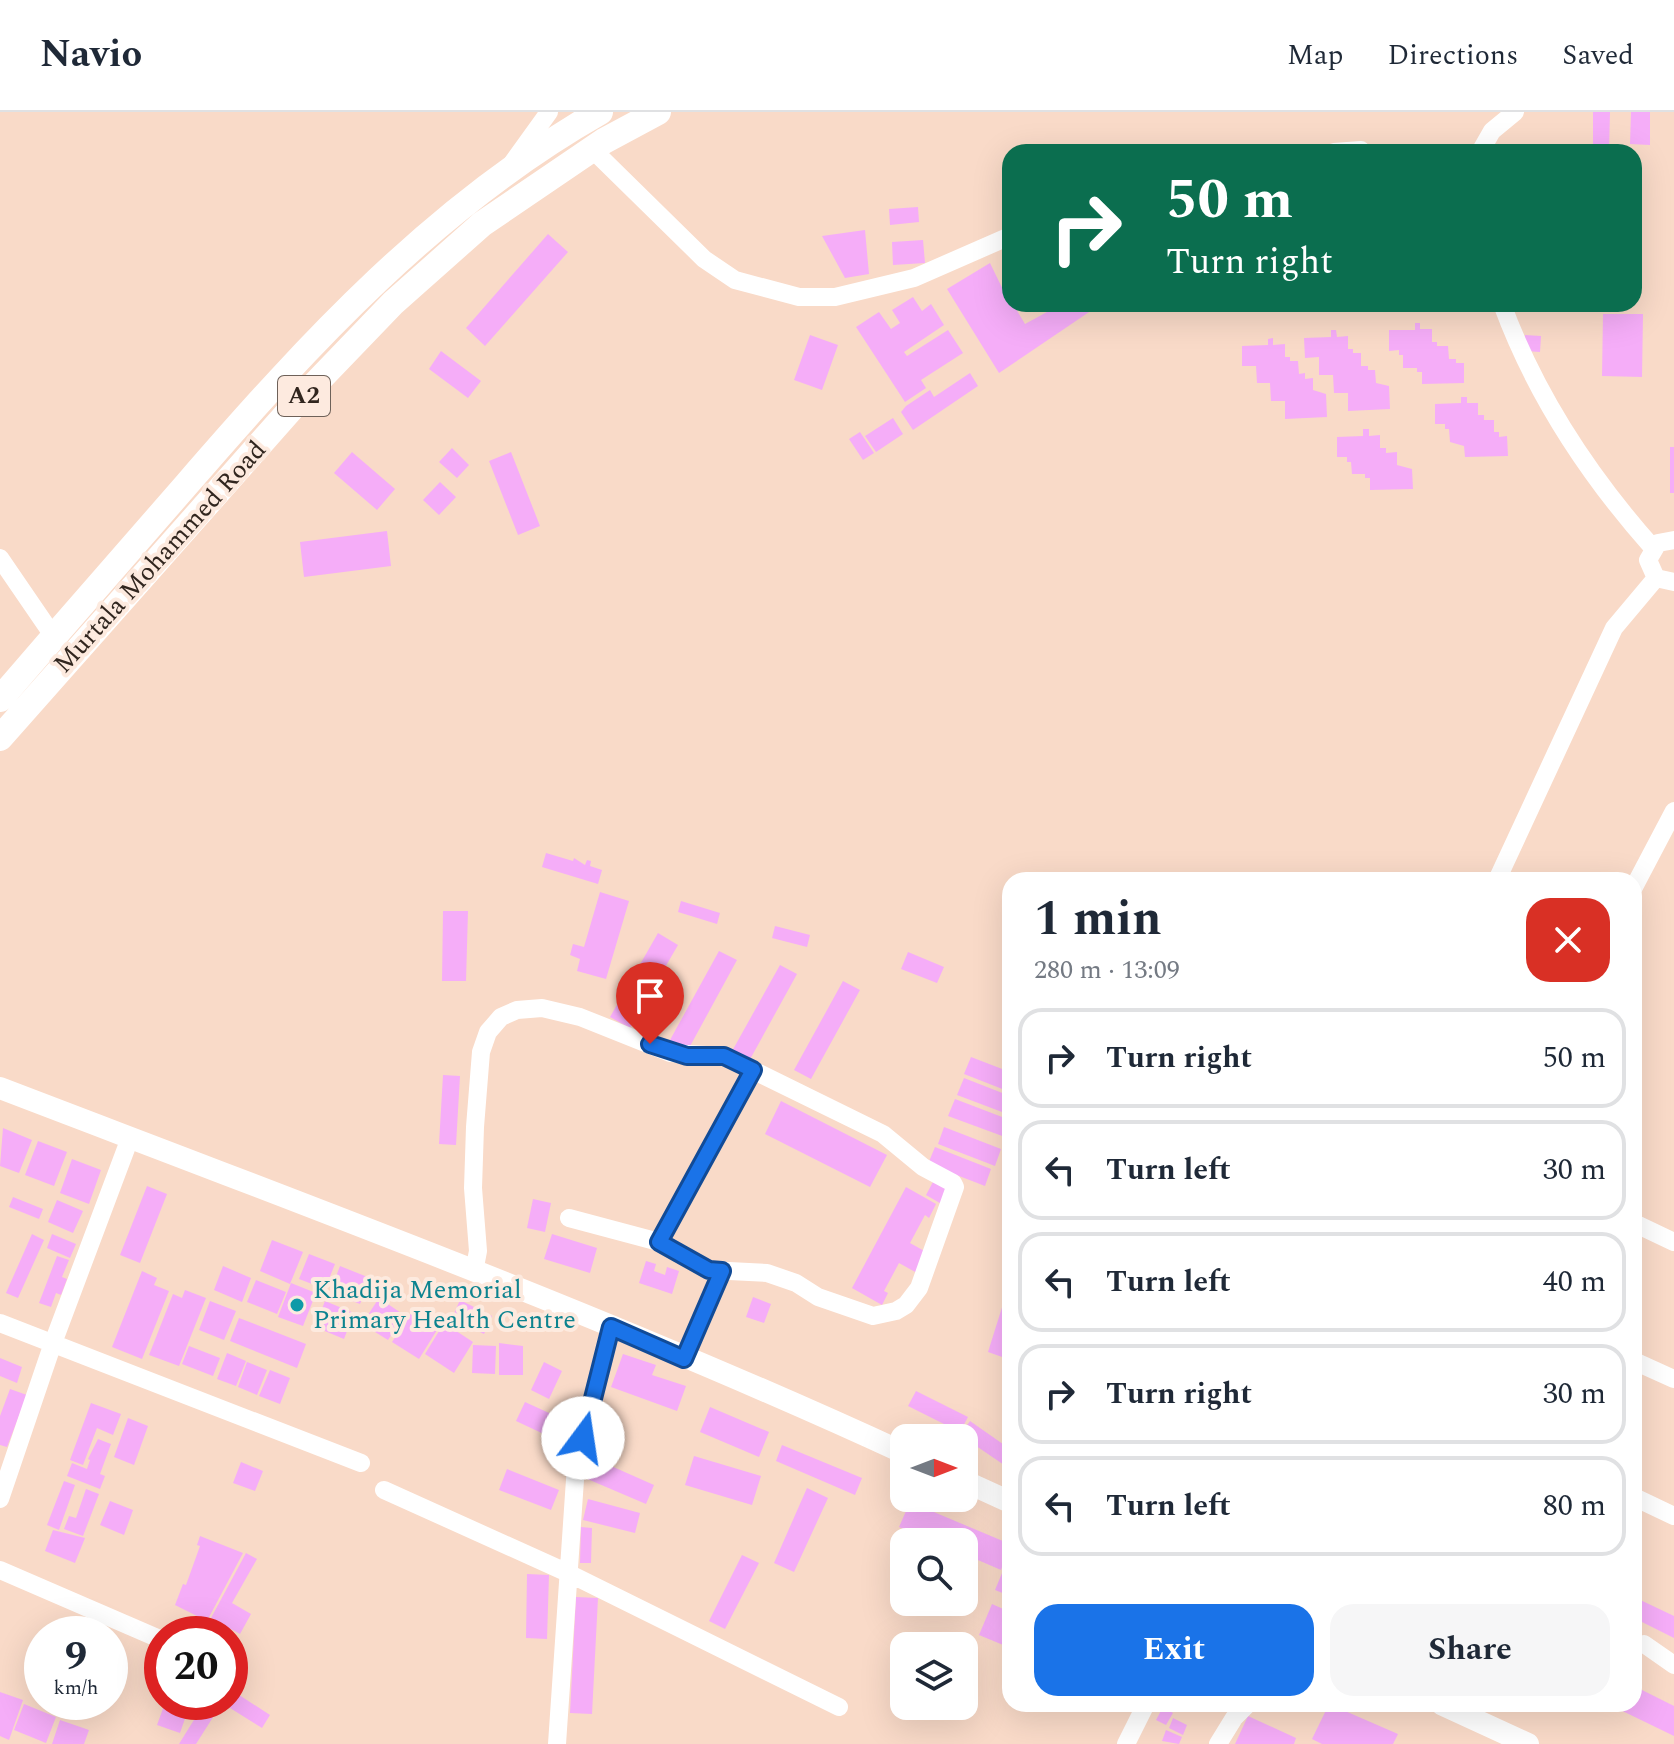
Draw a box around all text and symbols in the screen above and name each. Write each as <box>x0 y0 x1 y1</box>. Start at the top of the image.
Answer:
text: Navio <box>40 26 142 84</box>
text: Map <box>1287 34 1344 77</box>
text: Directions <box>1388 34 1518 77</box>
text: Saved <box>1562 34 1634 77</box>
text: 50 m <box>1166 158 1293 243</box>
icon: right <box>1034 176 1138 280</box>
text: Turn right <box>1166 235 1333 290</box>
road number: A2 <box>278 376 330 416</box>
street label: Murtala Mohammed Road <box>44 431 276 683</box>
text: 1 min <box>1034 883 1162 956</box>
button: close <box>1526 898 1610 982</box>
text: 280 m · 13:09 <box>1034 950 1180 990</box>
pin <box>616 962 684 1044</box>
icon: arrive <box>628 974 672 1018</box>
text: Turn right <box>1106 1035 1252 1081</box>
text: 50 m <box>1543 1035 1606 1081</box>
icon: right <box>1038 1036 1082 1080</box>
text: Turn left <box>1106 1147 1231 1193</box>
text: 30 m <box>1543 1147 1606 1193</box>
icon: left <box>1038 1148 1082 1192</box>
text: Turn left <box>1106 1259 1231 1305</box>
text: 40 m <box>1543 1259 1606 1305</box>
icon: left <box>1038 1260 1082 1304</box>
place label: Khadija Memorial Primary Health Centre <box>313 1270 576 1340</box>
marker: Khadija Memorial Primary Health Centre <box>288 1296 306 1314</box>
text: Turn right <box>1106 1371 1252 1417</box>
text: 30 m <box>1543 1371 1606 1417</box>
icon: right <box>1038 1372 1082 1416</box>
position arrow <box>541 1396 625 1480</box>
north arrow <box>890 1424 978 1512</box>
map controls <box>890 1424 978 1720</box>
text: Turn left <box>1106 1483 1231 1529</box>
text: 80 m <box>1543 1483 1606 1529</box>
icon: left <box>1038 1484 1082 1528</box>
button: search <box>890 1528 978 1616</box>
button: Exit <box>1034 1604 1314 1696</box>
button: Share <box>1330 1604 1610 1696</box>
speed limit sign: 20 <box>144 1616 248 1720</box>
text: 9 <box>65 1627 87 1688</box>
button: layers <box>890 1632 978 1720</box>
text: km/h <box>54 1673 99 1703</box>

